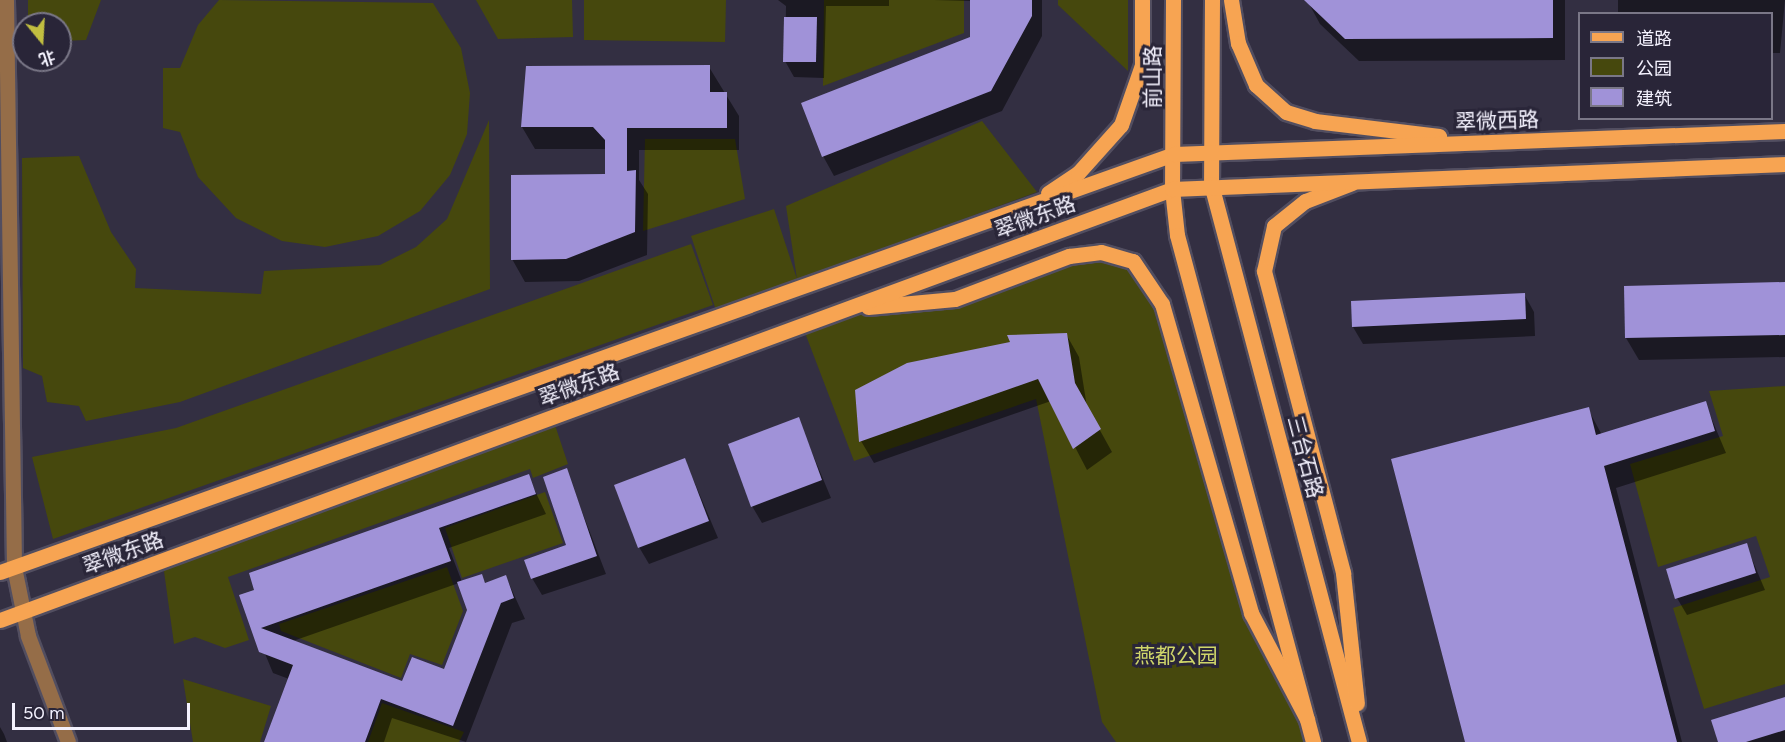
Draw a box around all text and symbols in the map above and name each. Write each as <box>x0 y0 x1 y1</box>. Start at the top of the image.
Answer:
north arrow <box>12 12 72 72</box>
legend <box>1578 12 1773 120</box>
text: 道路 <box>1636 28 1672 50</box>
text: 北 <box>37 46 58 69</box>
street label: 前山路 <box>1140 46 1166 108</box>
text: 公园 <box>1636 58 1672 80</box>
text: 建筑 <box>1636 88 1672 110</box>
street label: 翠微西路 <box>1455 107 1539 135</box>
street label: 翠微东路 <box>991 191 1079 243</box>
street label: 翠微东路 <box>535 359 623 411</box>
street label: 三台石路 <box>1282 413 1328 501</box>
street label: 翠微东路 <box>79 527 167 579</box>
park label: 燕都公园 <box>1134 643 1218 669</box>
scale bar <box>15 691 194 729</box>
text: 50 m <box>23 702 65 724</box>

